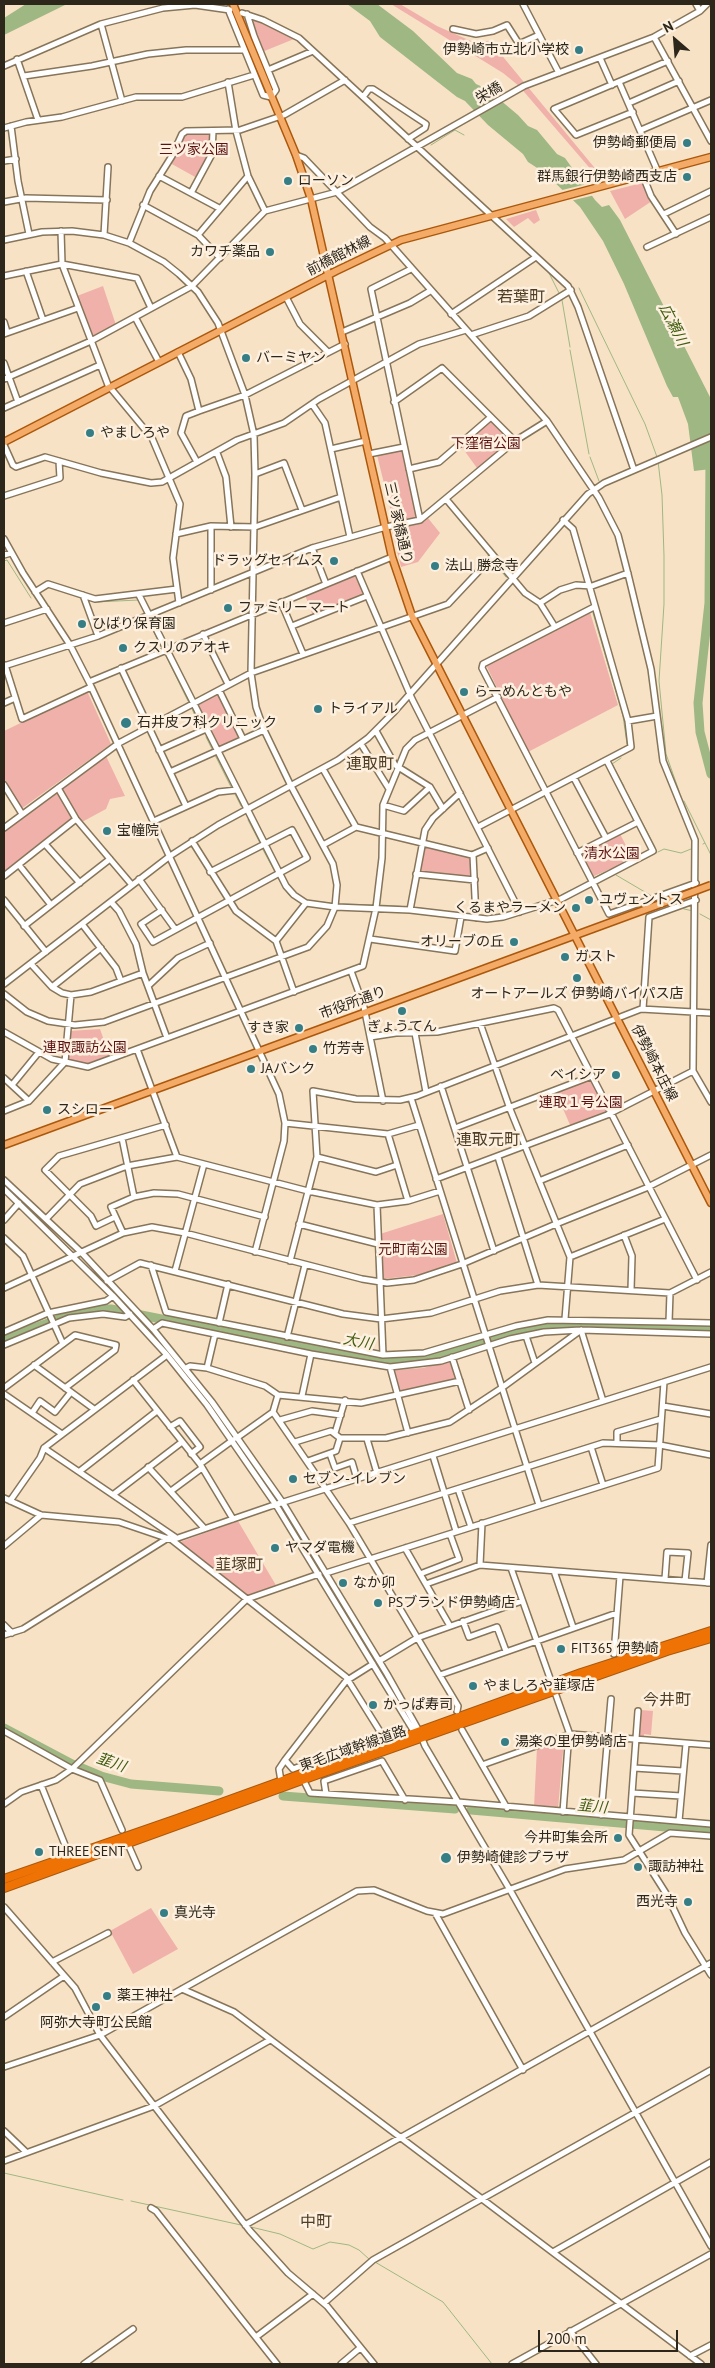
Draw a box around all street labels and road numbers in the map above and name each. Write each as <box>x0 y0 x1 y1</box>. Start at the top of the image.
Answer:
street label: 栄橋 <box>473 79 505 107</box>
street label: 前橋館林線 <box>304 233 374 279</box>
street label: 三ツ家橋通り <box>380 480 416 566</box>
street label: 市役所通り <box>317 983 389 1023</box>
street label: 伊勢崎本庄線 <box>627 1022 681 1104</box>
street label: 東毛広域幹線道路 <box>297 1723 409 1775</box>

